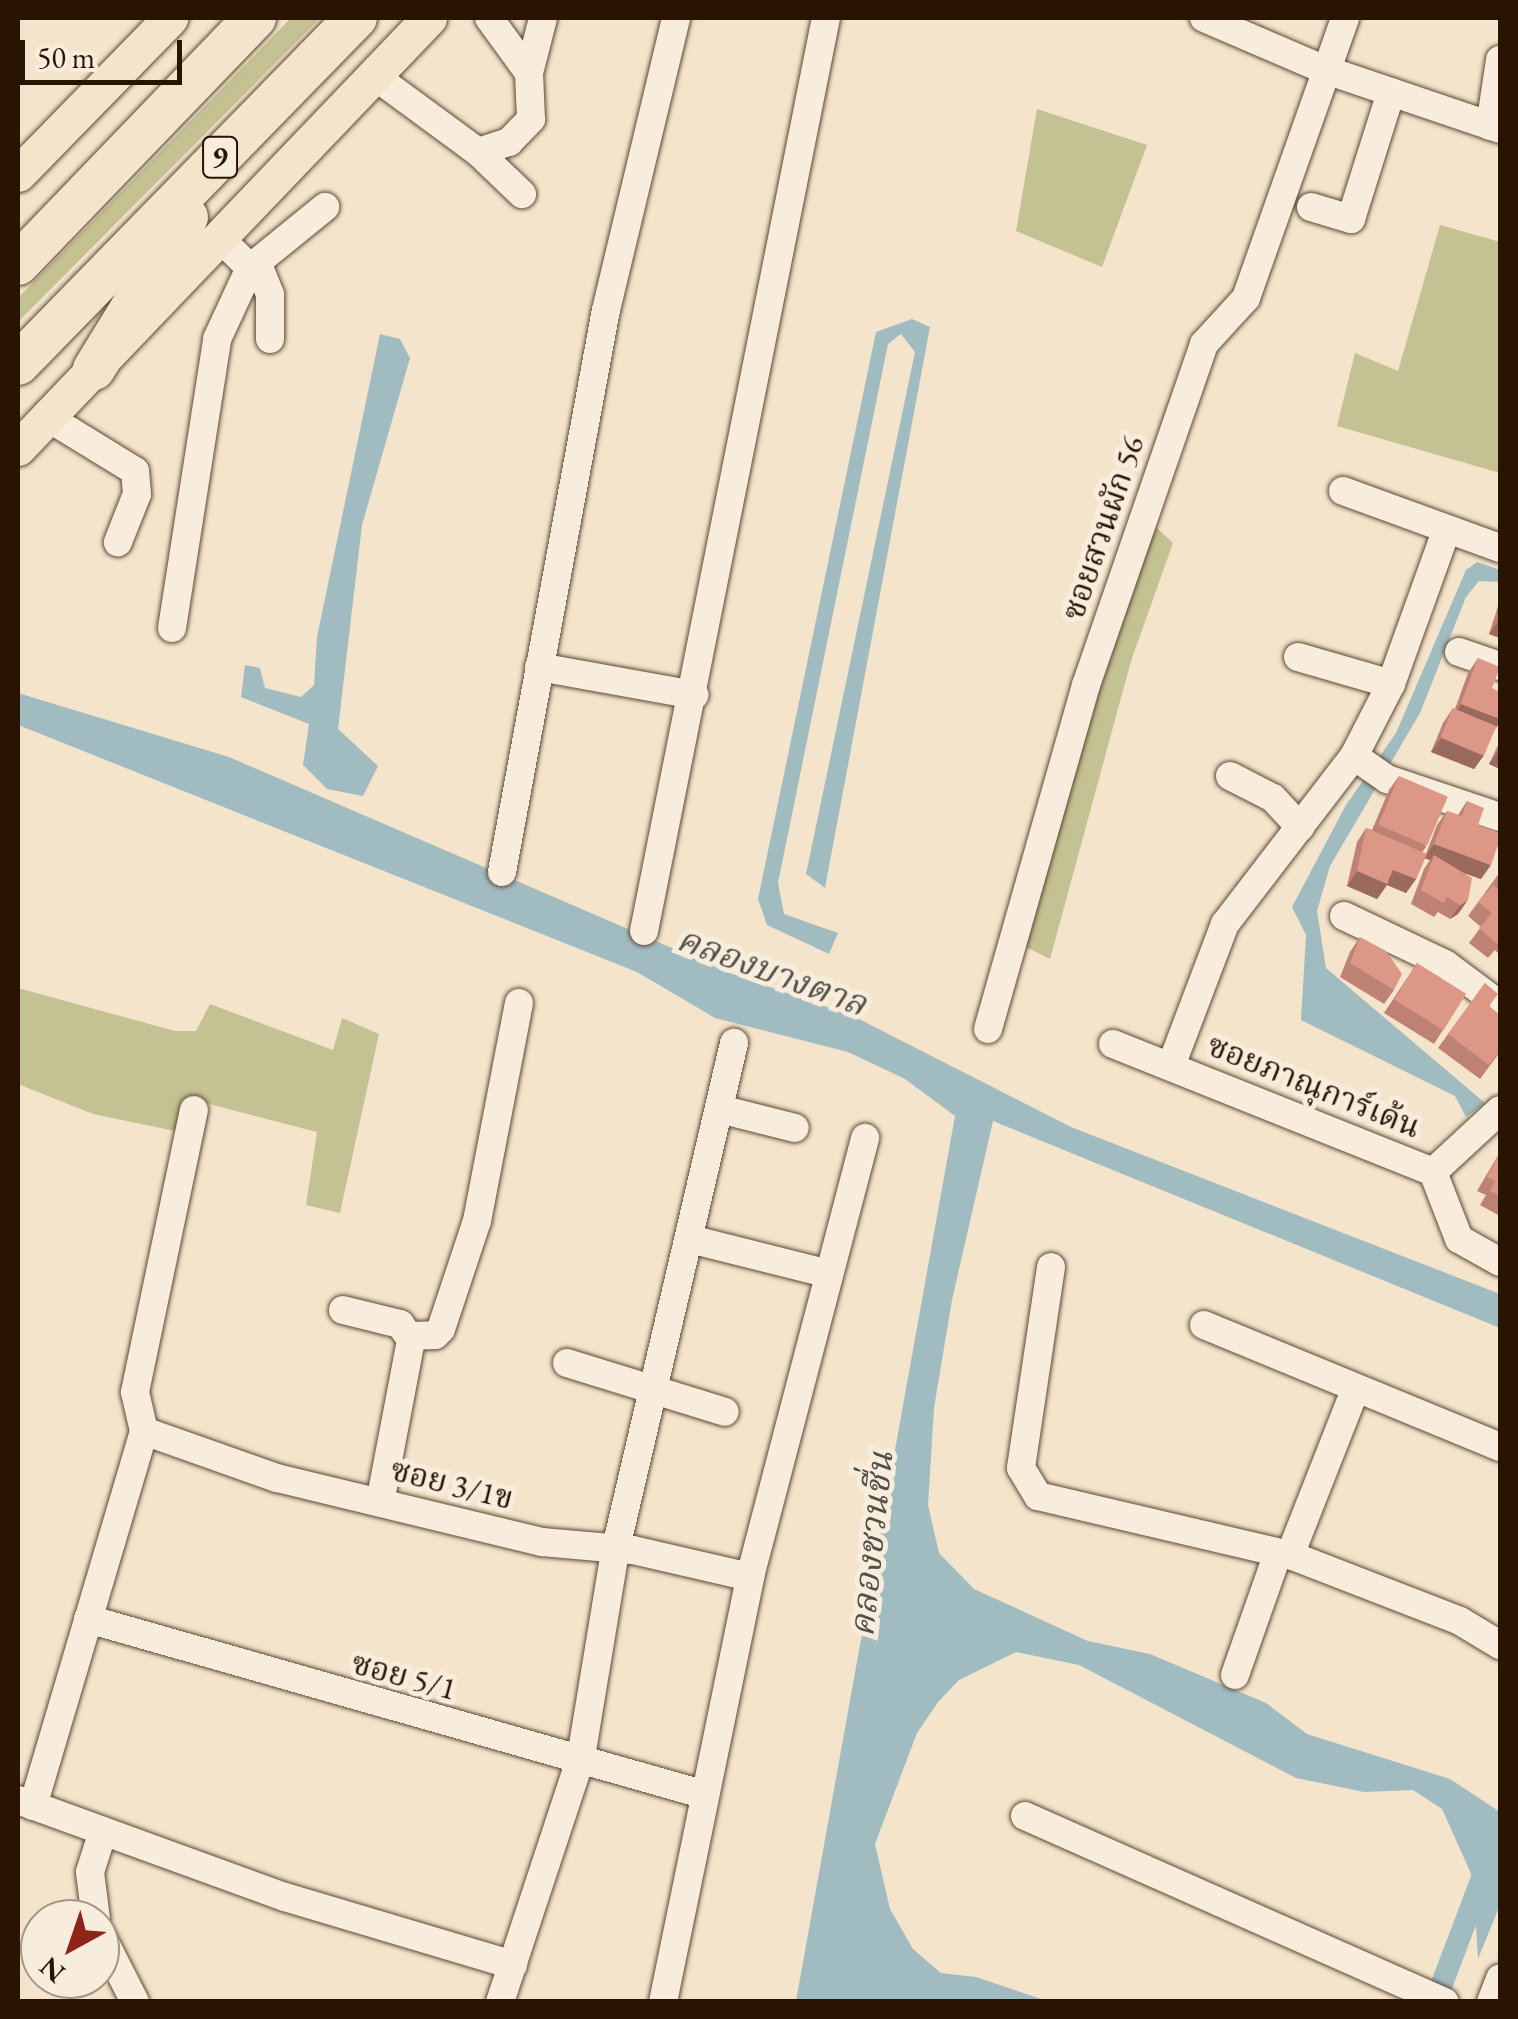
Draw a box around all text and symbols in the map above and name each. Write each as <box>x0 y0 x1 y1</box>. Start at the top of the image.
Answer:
scale bar <box>25 20 188 82</box>
text: 50 m <box>37 38 95 77</box>
road number: 9 <box>200 132 240 182</box>
street label: ซอยสวนผัก 56 <box>1054 431 1152 625</box>
water label: คลองบางตาล <box>672 917 872 1025</box>
street label: ซอยภาณุการ์เด้น <box>1202 1026 1426 1146</box>
water label: คลองชวนชื่น <box>840 1449 902 1639</box>
street label: ซอย 3/1ข <box>387 1450 517 1518</box>
street label: ซอย 5/1 <box>347 1644 461 1708</box>
north arrow <box>20 1899 120 1999</box>
text: N <box>32 1949 72 1992</box>

